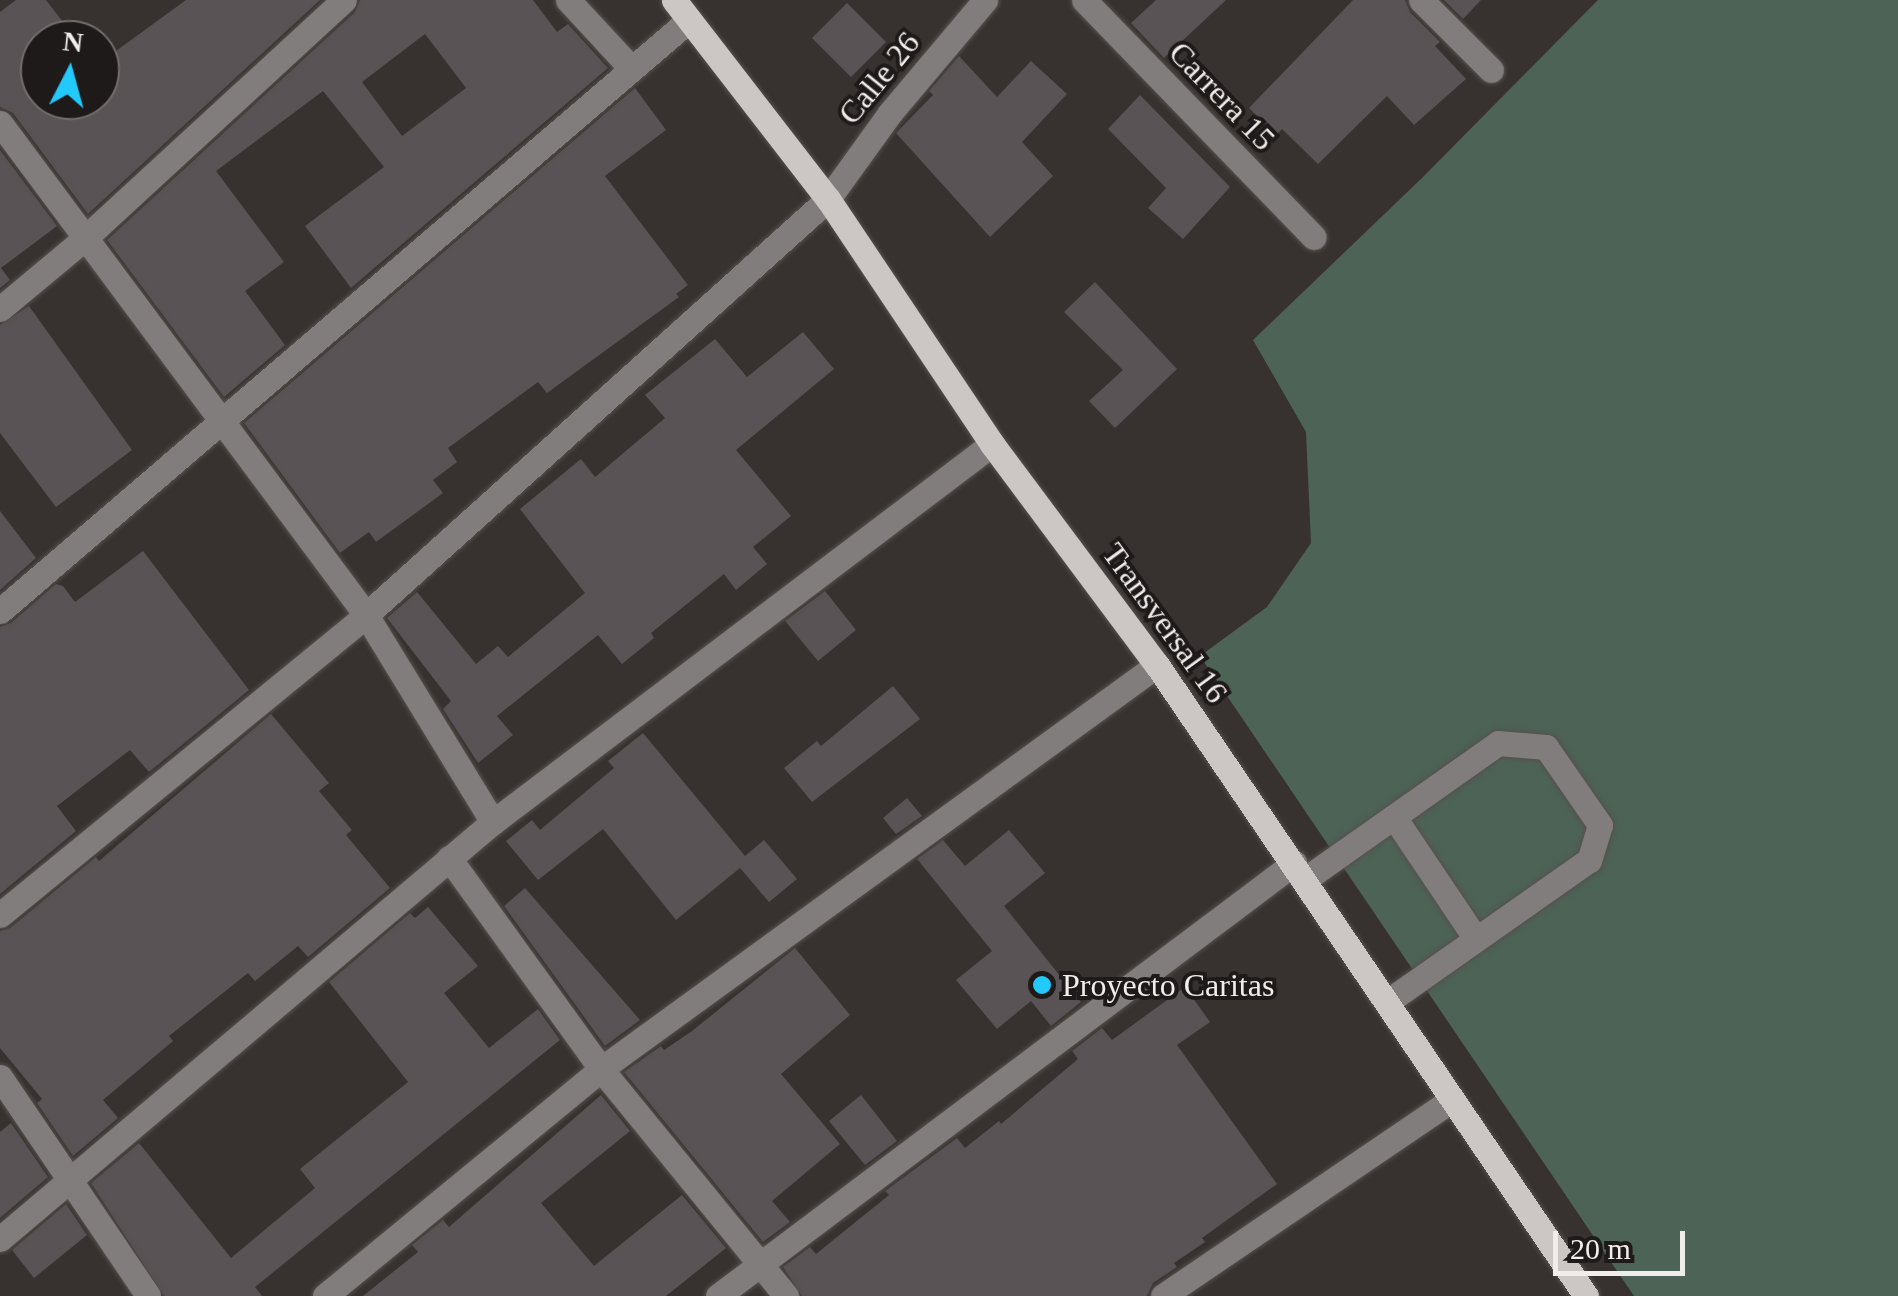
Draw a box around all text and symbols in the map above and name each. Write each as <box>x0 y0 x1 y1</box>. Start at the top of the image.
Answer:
north arrow <box>20 20 120 120</box>
street label: Calle 26 <box>830 24 928 132</box>
text: N <box>61 25 85 58</box>
street label: Carrera 15 <box>1161 34 1283 158</box>
street label: Transversal 16 <box>1094 536 1236 710</box>
place label: Proyecto Caritas <box>1062 966 1274 1004</box>
marker: Proyecto Caritas <box>1031 974 1053 996</box>
scale bar <box>1558 1211 1690 1273</box>
text: 20 m <box>1570 1232 1631 1265</box>

